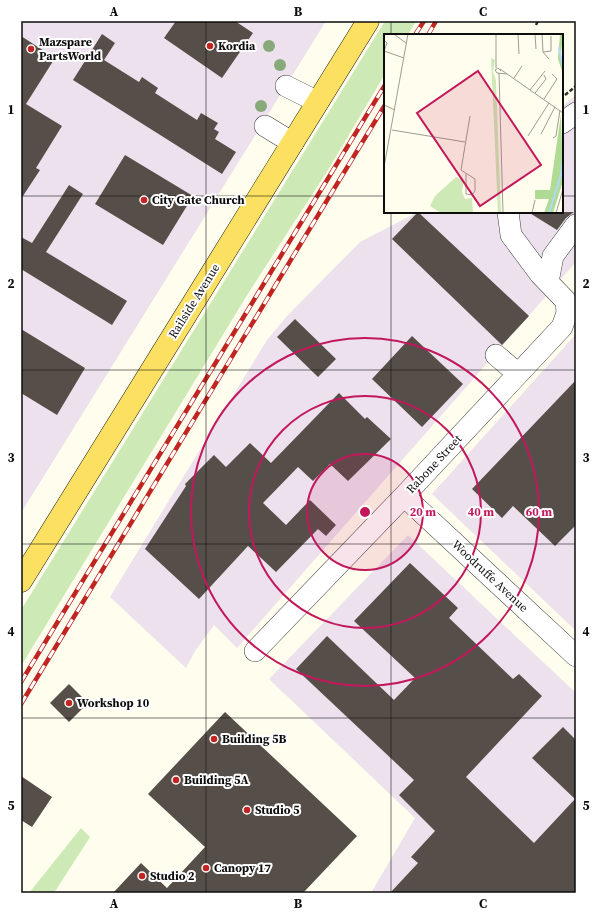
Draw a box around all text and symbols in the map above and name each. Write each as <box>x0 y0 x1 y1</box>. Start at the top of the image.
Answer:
text: A <box>110 3 119 20</box>
text: B <box>294 3 303 20</box>
text: C <box>479 3 487 20</box>
place label: Mazspare PartsWorld <box>39 34 101 64</box>
inset map <box>384 34 563 213</box>
place label: Kordia <box>218 38 256 54</box>
marker: Kordia <box>205 41 215 51</box>
marker: Mazspare PartsWorld <box>26 44 36 54</box>
text: 1 <box>7 101 15 118</box>
text: 1 <box>582 101 590 118</box>
place label: City Gate Church <box>152 192 245 208</box>
marker: City Gate Church <box>139 195 149 205</box>
street label: Railside Avenue <box>165 261 223 341</box>
text: 2 <box>7 275 15 292</box>
text: 2 <box>582 275 590 292</box>
street label: Rabone Street <box>403 431 465 497</box>
text: 3 <box>7 449 15 466</box>
text: 3 <box>582 449 590 466</box>
text: 20 m <box>410 504 436 520</box>
text: 40 m <box>468 504 494 520</box>
text: 60 m <box>526 504 552 520</box>
centre of rings <box>358 505 372 519</box>
street label: Woodruffe Avenue <box>448 536 532 616</box>
text: 4 <box>7 623 15 640</box>
text: 4 <box>582 623 590 640</box>
place label: Workshop 10 <box>77 695 150 711</box>
marker: Workshop 10 <box>64 698 74 708</box>
place label: Building 5B <box>222 731 287 747</box>
marker: Building 5B <box>209 734 219 744</box>
place label: Building 5A <box>184 772 249 788</box>
marker: Building 5A <box>171 775 181 785</box>
text: 5 <box>7 797 15 814</box>
text: 5 <box>582 797 590 814</box>
place label: Studio 5 <box>255 802 300 818</box>
marker: Studio 5 <box>242 805 252 815</box>
place label: Canopy 17 <box>214 860 272 876</box>
marker: Canopy 17 <box>201 863 211 873</box>
place label: Studio 2 <box>150 868 195 884</box>
marker: Studio 2 <box>137 871 147 881</box>
text: A <box>110 895 119 912</box>
text: B <box>294 895 303 912</box>
text: C <box>479 895 487 912</box>

